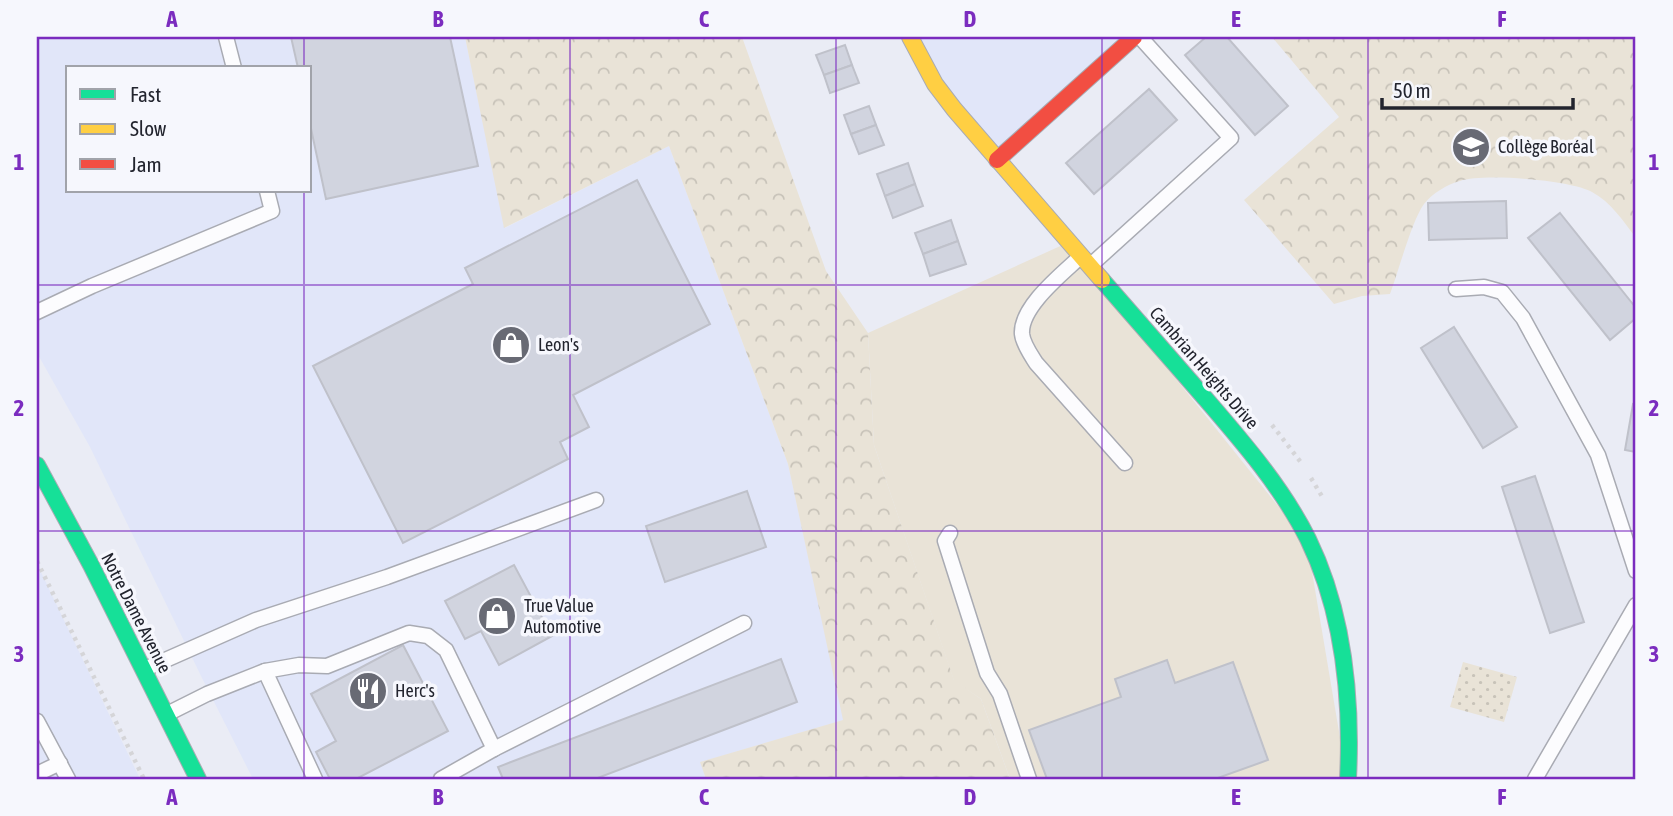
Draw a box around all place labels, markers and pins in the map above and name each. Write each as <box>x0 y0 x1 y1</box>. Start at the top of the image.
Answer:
school or university icon: Collège Boréal <box>1450 126 1492 168</box>
place label: Collège Boréal <box>1498 136 1594 157</box>
shop icon: Leon's <box>490 324 532 366</box>
place label: Leon's <box>538 334 579 355</box>
shop icon: True Value Automotive <box>476 595 518 637</box>
place label: True Value Automotive <box>524 595 601 637</box>
restaurant icon: Herc's <box>347 670 389 712</box>
place label: Herc's <box>395 680 435 701</box>

